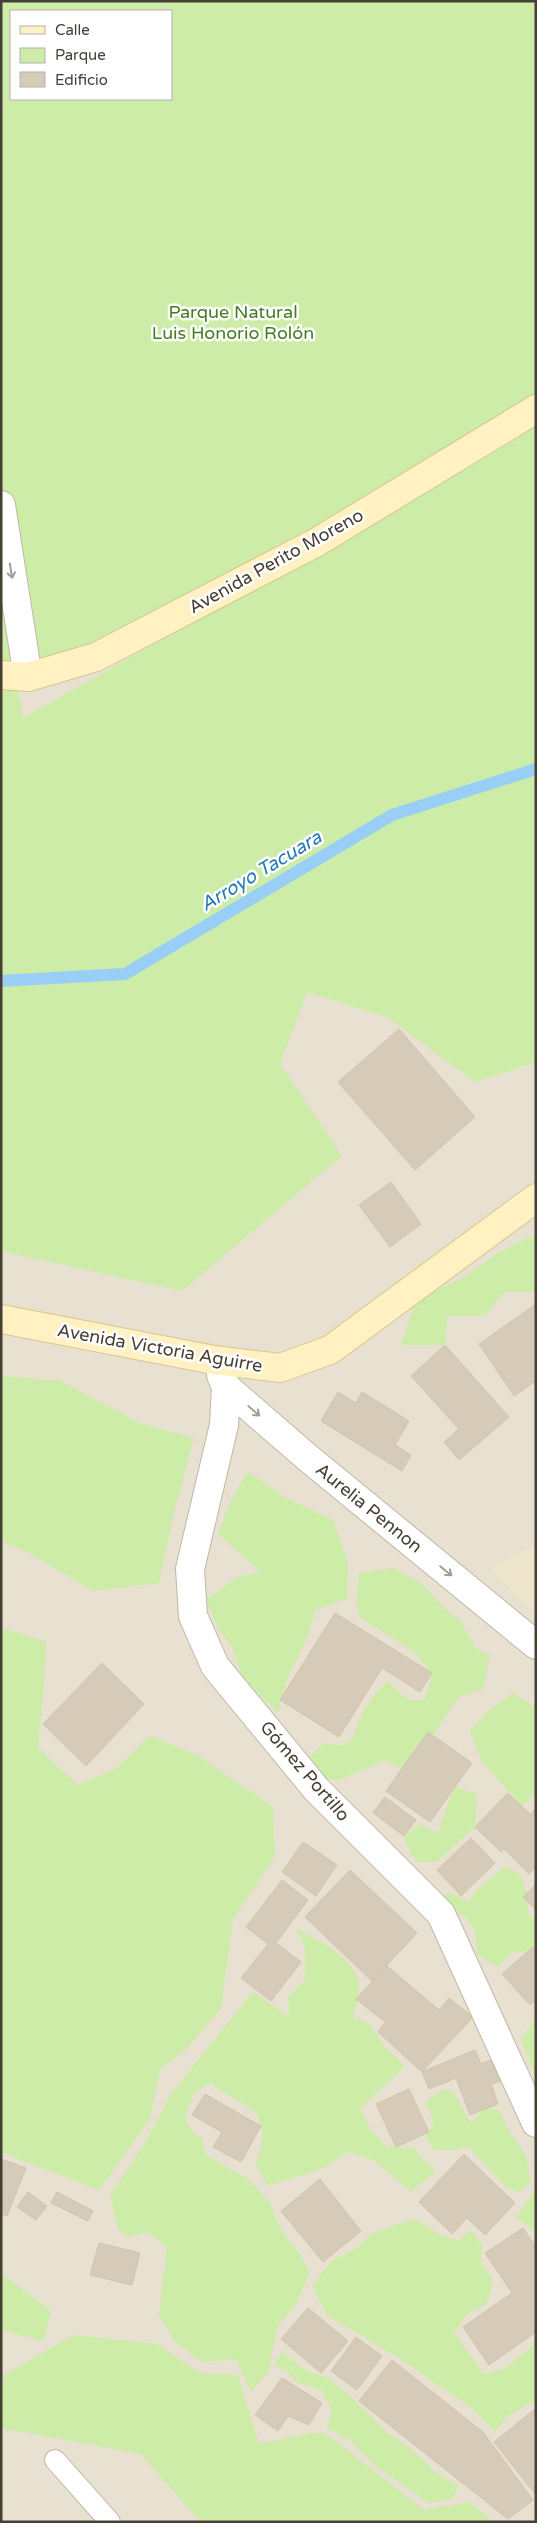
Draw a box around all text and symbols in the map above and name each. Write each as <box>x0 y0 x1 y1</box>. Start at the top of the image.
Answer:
legend <box>10 10 172 100</box>
text: Calle <box>55 21 90 39</box>
text: Parque <box>55 46 106 64</box>
text: Edificio <box>55 71 108 89</box>
park label: Parque Natural Luis Honorio Rolón <box>152 301 314 344</box>
street label: Avenida Perito Moreno <box>185 504 367 618</box>
one-way arrow <box>7 562 17 578</box>
water label: Arroyo Tacuara <box>196 826 327 916</box>
street label: Avenida Victoria Aguirre <box>56 1319 264 1377</box>
one-way arrow <box>247 1405 260 1416</box>
street label: Aurelia Pennon <box>311 1458 427 1558</box>
one-way arrow <box>439 1565 452 1576</box>
street label: Gómez Portillo <box>255 1716 355 1826</box>

